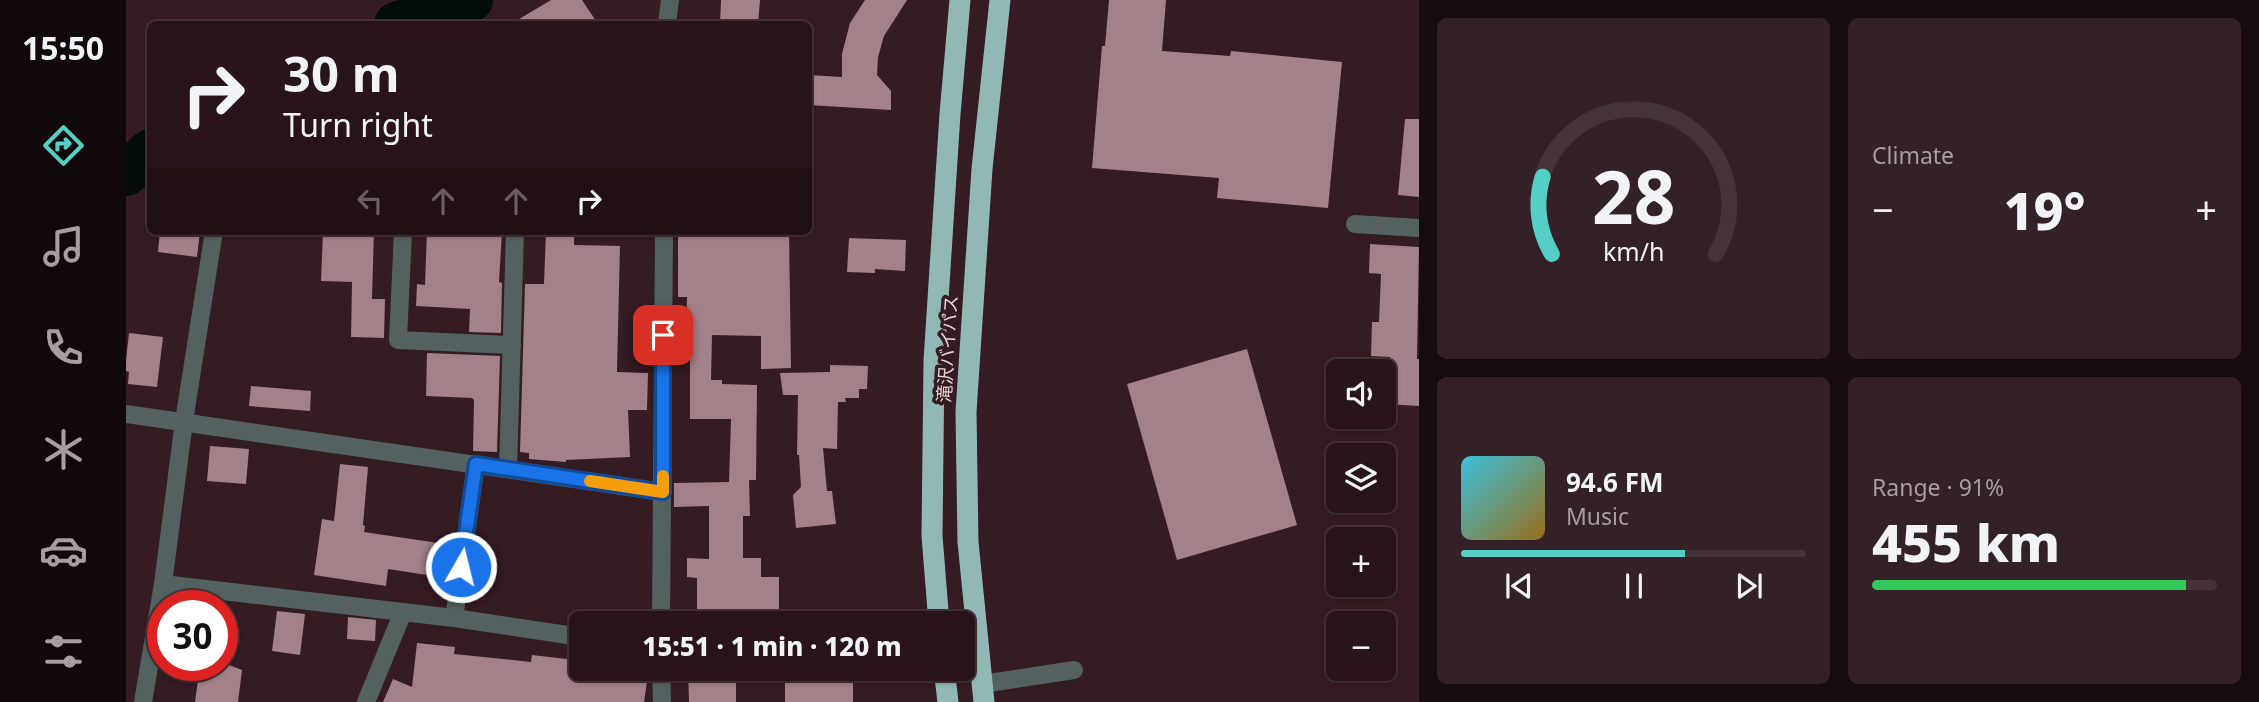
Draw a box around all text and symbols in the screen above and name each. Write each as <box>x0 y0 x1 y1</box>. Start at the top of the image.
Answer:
text: 15:50 <box>22 26 104 69</box>
text: 30 m <box>283 40 400 106</box>
icon: right <box>168 49 259 140</box>
text: Turn right <box>283 103 433 146</box>
icon: directions <box>39 121 88 170</box>
text: Climate <box>1872 139 1954 171</box>
text: 28 <box>1592 147 1675 246</box>
text: 19° <box>2003 174 2086 245</box>
icon: left <box>351 182 389 220</box>
icon: ahead <box>424 182 462 220</box>
icon: ahead <box>497 182 535 220</box>
icon: right <box>570 182 608 220</box>
text: − <box>1872 183 1894 235</box>
text: + <box>2195 183 2217 235</box>
icon: music <box>39 222 88 271</box>
text: km/h <box>1603 234 1664 268</box>
street label: 滝沢バイパス <box>931 294 963 404</box>
pin <box>633 305 693 365</box>
icon: arrive <box>644 316 682 354</box>
icon: phone <box>39 323 88 372</box>
map controls <box>1326 359 1396 681</box>
button: sound <box>1326 359 1396 429</box>
icon: climate <box>39 425 88 474</box>
button: layers <box>1326 443 1396 513</box>
text: 94.6 FM <box>1566 464 1663 500</box>
text: Range · 91% <box>1872 471 2004 503</box>
text: Music <box>1566 500 1629 532</box>
text: 455 km <box>1872 506 2060 577</box>
icon: car <box>39 526 88 575</box>
button: + <box>1326 527 1396 597</box>
position arrow <box>424 530 498 604</box>
icon: previous <box>1500 567 1538 605</box>
icon: pause <box>1615 567 1653 605</box>
icon: next <box>1730 567 1768 605</box>
speed limit sign: 30 <box>147 590 238 681</box>
button: − <box>1326 611 1396 681</box>
icon: filters <box>39 627 88 676</box>
text: 15:51 · 1 min · 120 m <box>642 628 902 664</box>

